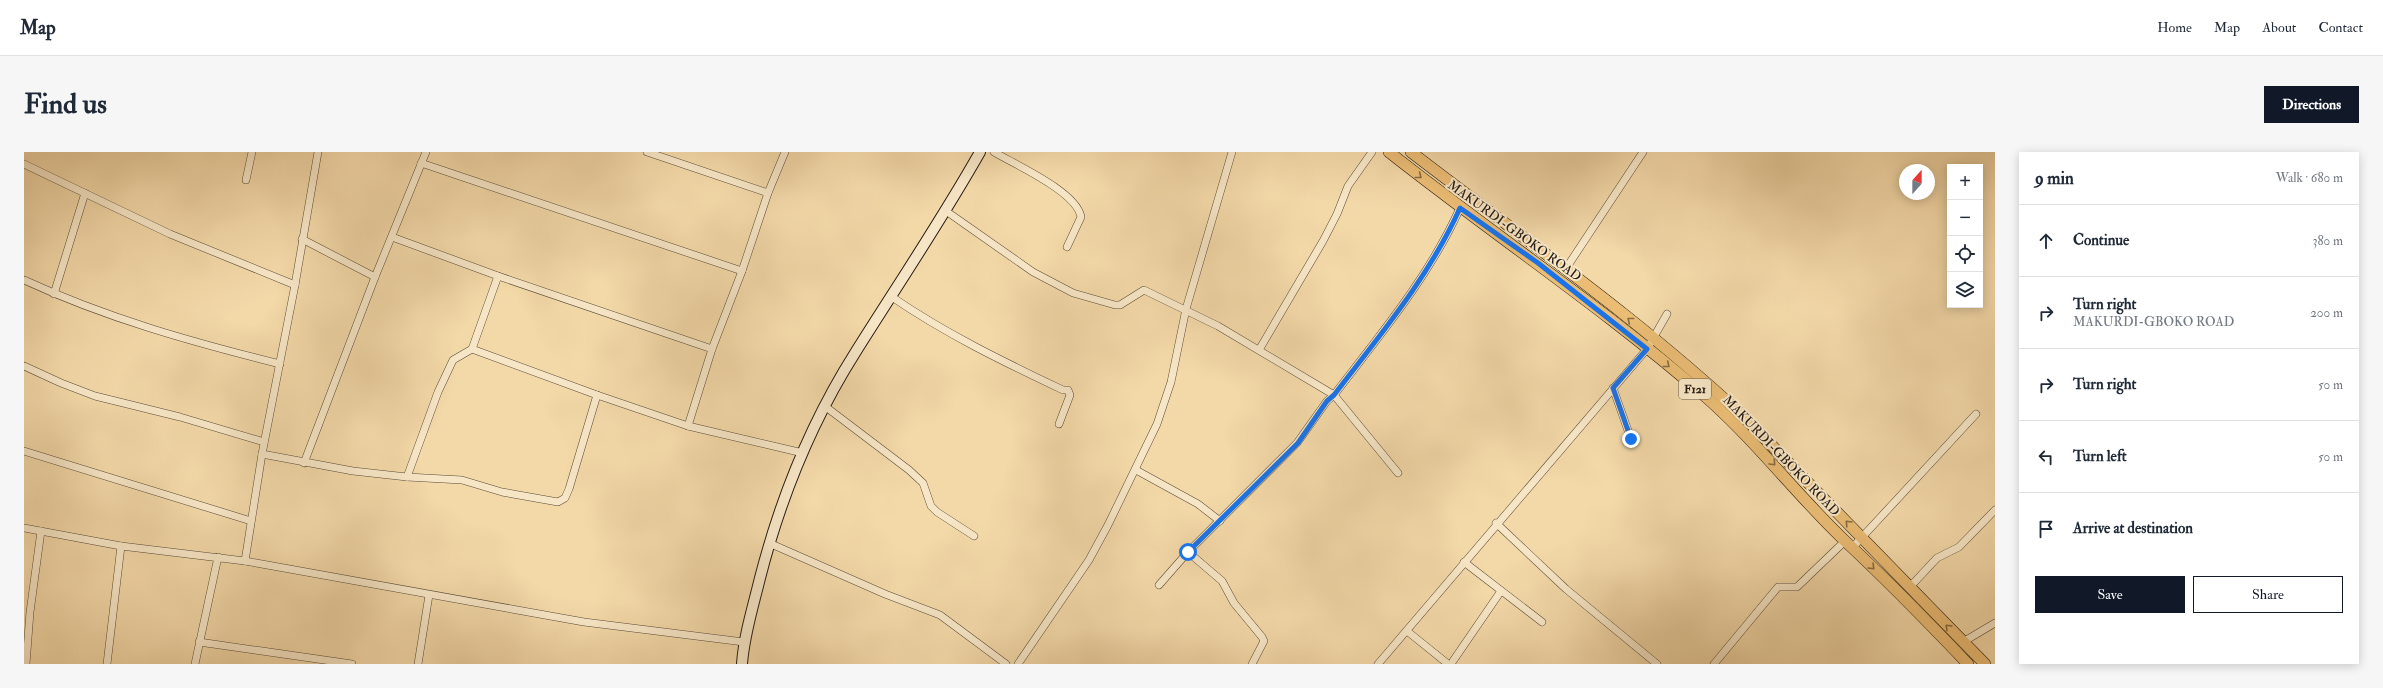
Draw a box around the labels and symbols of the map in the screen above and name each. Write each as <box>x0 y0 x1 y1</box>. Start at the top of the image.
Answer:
north arrow <box>1899 164 1935 200</box>
one-way arrow <box>1415 171 1422 178</box>
street label: MAKURDI-GBOKO ROAD <box>1444 177 1584 285</box>
one-way arrow <box>1628 317 1635 324</box>
one-way arrow <box>1662 361 1670 368</box>
road number: F121 <box>1679 379 1711 399</box>
street label: MAKURDI-GBOKO ROAD <box>1719 392 1843 519</box>
route end <box>1622 430 1640 448</box>
one-way arrow <box>1768 458 1775 466</box>
one-way arrow <box>1845 520 1853 528</box>
route start <box>1179 543 1197 561</box>
one-way arrow <box>1868 562 1875 570</box>
one-way arrow <box>1945 624 1953 632</box>

